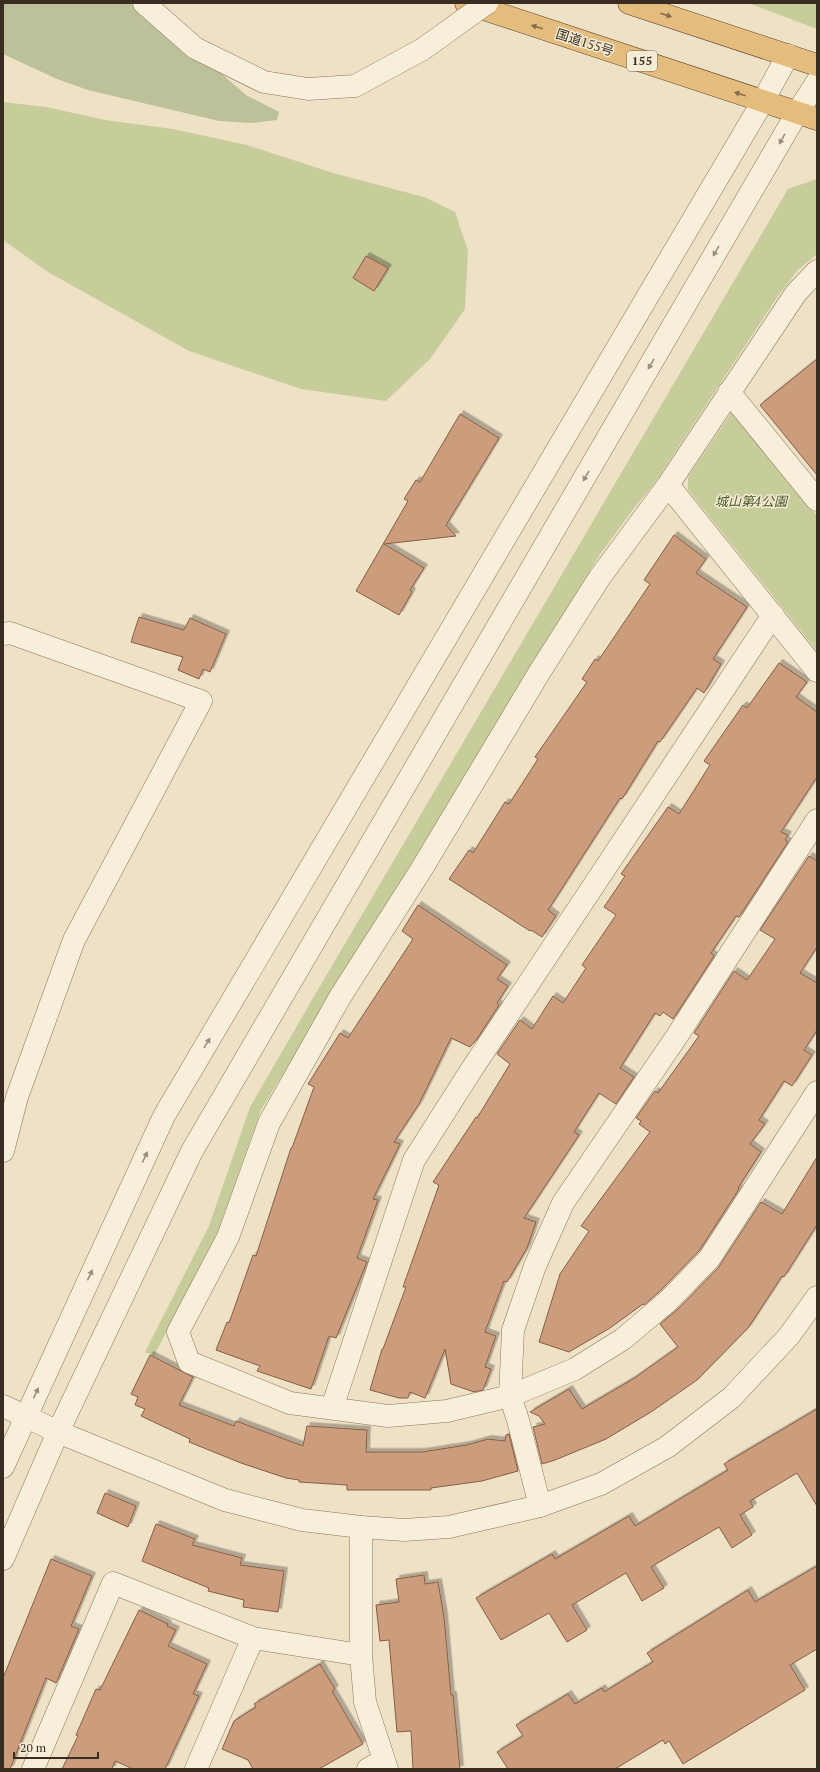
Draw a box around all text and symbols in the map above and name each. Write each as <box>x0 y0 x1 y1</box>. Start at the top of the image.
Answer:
one-way arrow <box>660 12 672 18</box>
one-way arrow <box>531 23 543 29</box>
street label: 国道155号 <box>554 24 616 60</box>
road number: 155 <box>627 51 657 71</box>
one-way arrow <box>734 91 746 97</box>
one-way arrow <box>778 133 785 145</box>
one-way arrow <box>713 245 720 257</box>
one-way arrow <box>648 358 655 370</box>
one-way arrow <box>582 470 589 482</box>
park label: 城山第4公園 <box>715 492 789 510</box>
one-way arrow <box>204 1037 211 1049</box>
one-way arrow <box>142 1151 148 1162</box>
one-way arrow <box>88 1268 94 1280</box>
one-way arrow <box>33 1387 39 1398</box>
scale bar <box>14 1734 98 1760</box>
text: 20 m <box>20 1740 47 1755</box>

